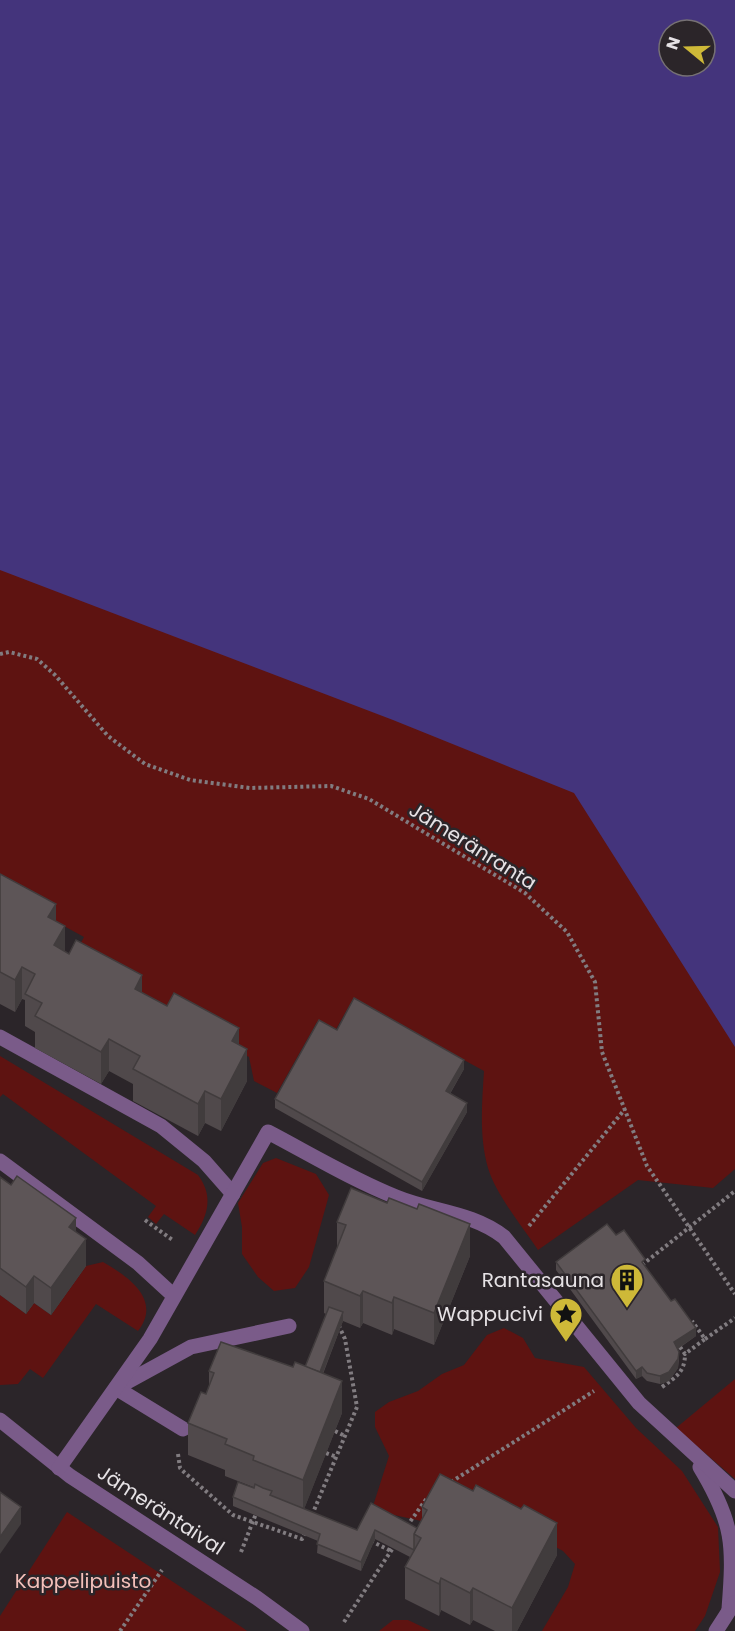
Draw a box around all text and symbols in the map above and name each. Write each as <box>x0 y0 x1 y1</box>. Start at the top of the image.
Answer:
north arrow <box>657 18 717 78</box>
text: N <box>660 34 686 53</box>
street label: Jämeränranta <box>404 796 542 896</box>
building icon: Rantasauna <box>609 1262 645 1309</box>
place label: Rantasauna <box>482 1266 604 1294</box>
place icon: Wappucivi <box>548 1296 584 1343</box>
place label: Wappucivi <box>437 1300 543 1328</box>
street label: Jämeräntaival <box>92 1458 230 1562</box>
park label: Kappelipuisto <box>15 1567 151 1595</box>

